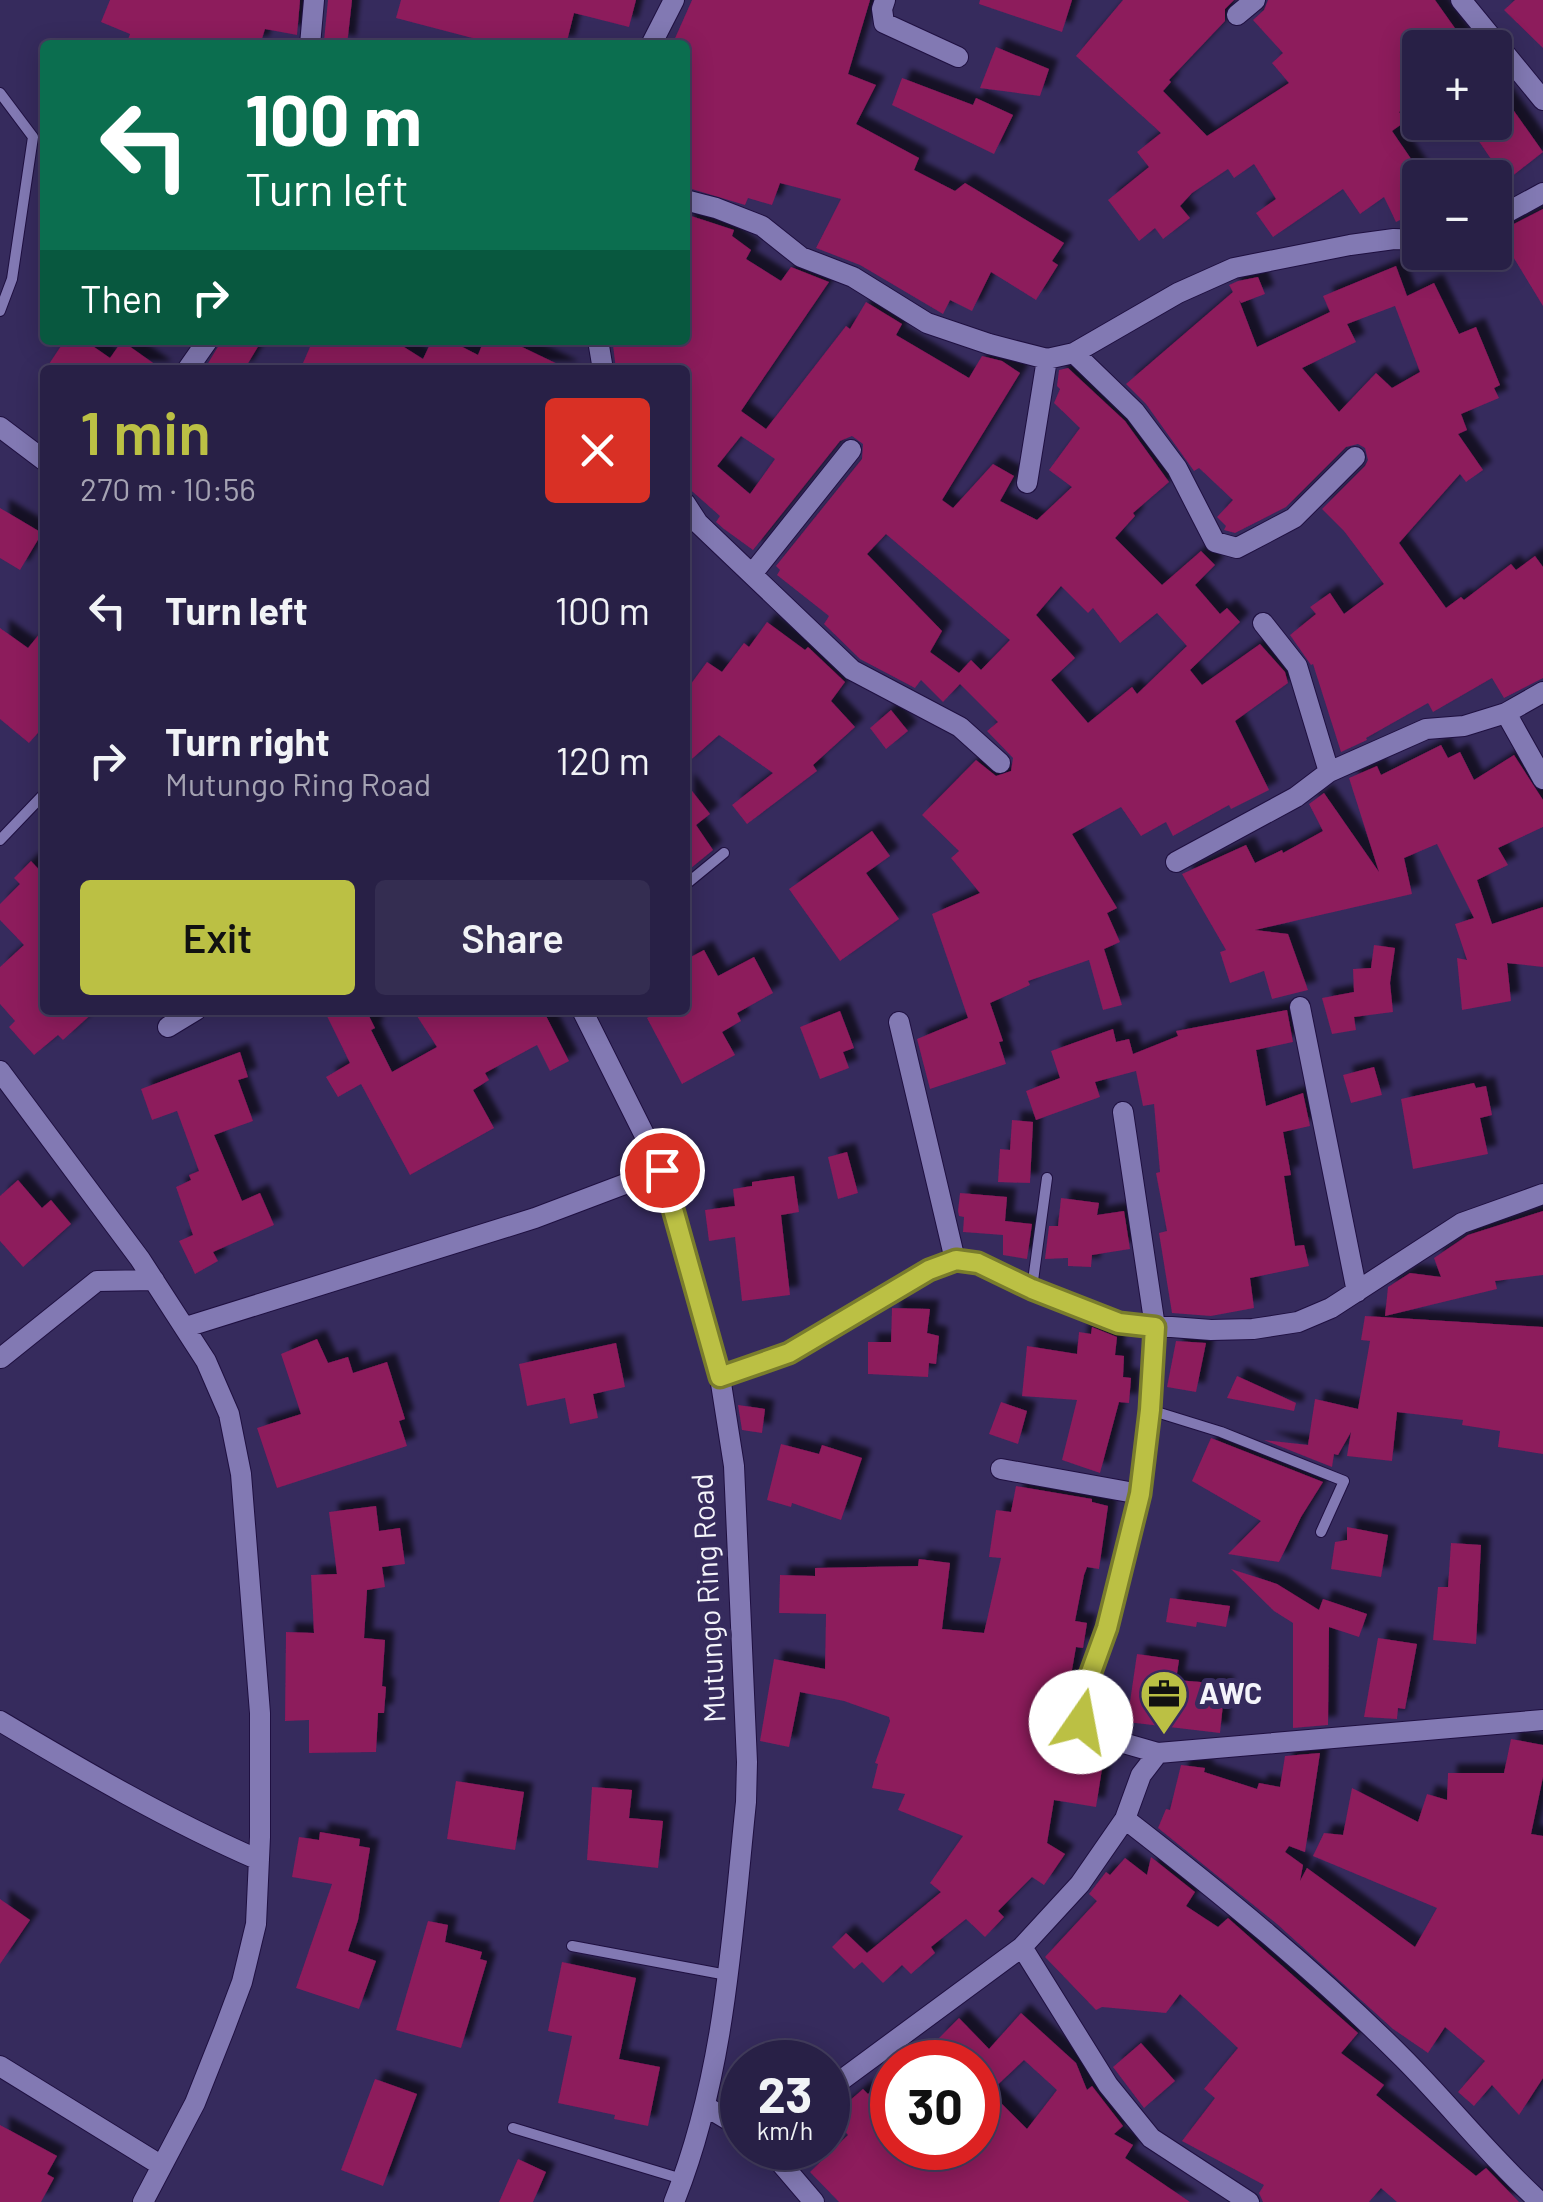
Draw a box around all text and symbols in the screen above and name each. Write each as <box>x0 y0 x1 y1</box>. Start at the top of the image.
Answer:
map controls <box>1402 30 1512 270</box>
button: + <box>1402 30 1512 140</box>
text: 100 m <box>245 76 422 160</box>
icon: left <box>80 80 210 210</box>
button: − <box>1402 160 1512 270</box>
text: Turn left <box>245 161 409 215</box>
icon: right <box>183 270 238 325</box>
text: Then <box>80 275 163 321</box>
text: 1 min <box>80 395 211 467</box>
button: close <box>545 398 650 503</box>
text: 270 m · 10:56 <box>80 469 256 507</box>
icon: left <box>80 583 135 638</box>
text: Turn left <box>165 587 308 633</box>
text: 100 m <box>555 587 650 633</box>
text: Turn right <box>165 718 330 764</box>
icon: right <box>80 733 135 788</box>
text: 120 m <box>556 737 650 783</box>
text: Mutungo Ring Road <box>165 764 431 802</box>
button: Exit <box>80 880 355 995</box>
button: Share <box>375 880 650 995</box>
pin <box>620 1128 705 1213</box>
icon: arrive <box>635 1143 690 1198</box>
street label: Mutungo Ring Road <box>682 1472 732 1724</box>
office icon: AWC <box>1138 1668 1190 1736</box>
position arrow <box>1029 1670 1133 1774</box>
place label: AWC <box>1199 1674 1262 1710</box>
speed limit sign: 30 <box>870 2040 1000 2170</box>
text: 23 <box>758 2063 812 2123</box>
text: km/h <box>757 2115 813 2145</box>

